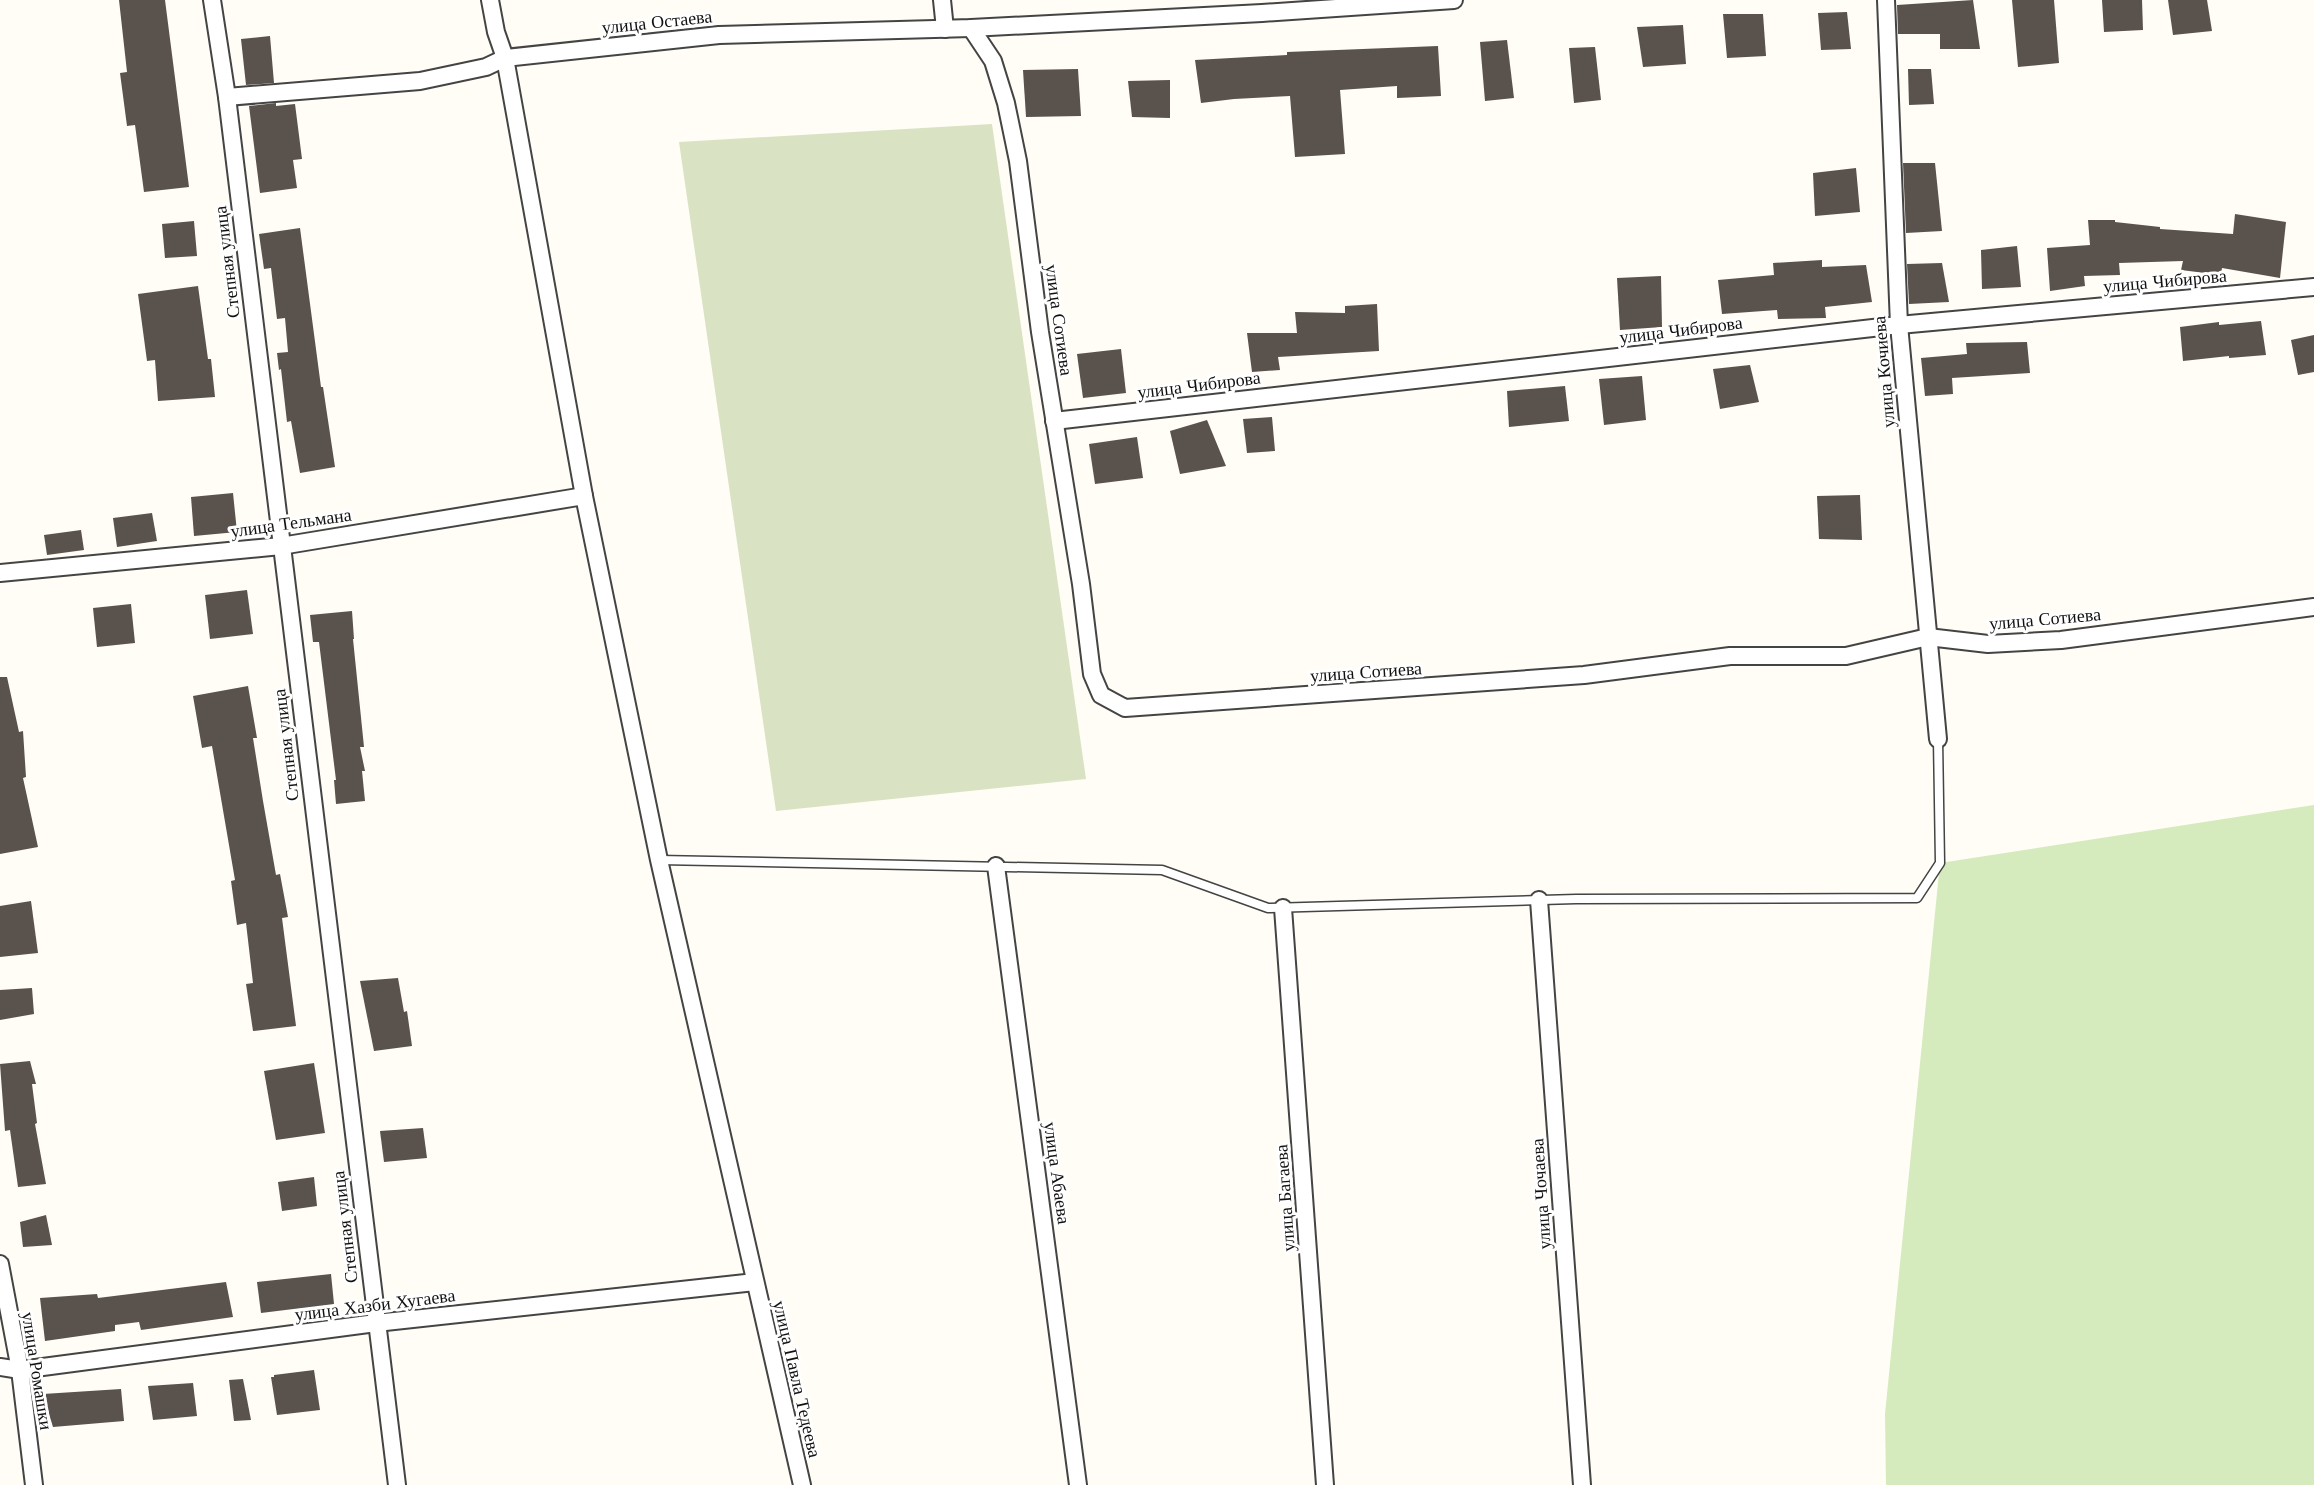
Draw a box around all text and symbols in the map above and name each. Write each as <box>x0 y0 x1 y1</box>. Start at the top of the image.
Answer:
street label: улица Остаева <box>601 5 713 39</box>
street label: Степная улица <box>209 205 245 319</box>
street label: улица Сотиева <box>1040 263 1078 377</box>
street label: улица Чибирова <box>2102 265 2228 297</box>
street label: улица Чибирова <box>1618 312 1744 348</box>
street label: улица Кочиева <box>1868 315 1900 429</box>
street label: улица Чибирова <box>1136 367 1262 403</box>
street label: улица Тельмана <box>229 504 353 542</box>
street label: улица Сотиева <box>1988 603 2102 635</box>
street label: улица Сотиева <box>1309 657 1423 687</box>
street label: Степная улица <box>268 688 304 802</box>
street label: улица Абаева <box>1039 1120 1075 1226</box>
street label: улица Чочаева <box>1526 1138 1556 1250</box>
street label: улица Багаева <box>1270 1144 1300 1252</box>
street label: Степная улица <box>327 1170 363 1284</box>
street label: улица Хазби Хугаева <box>293 1284 457 1326</box>
street label: улица Павла Тедеева <box>768 1298 826 1460</box>
street label: улица Ромашки <box>17 1310 57 1432</box>

